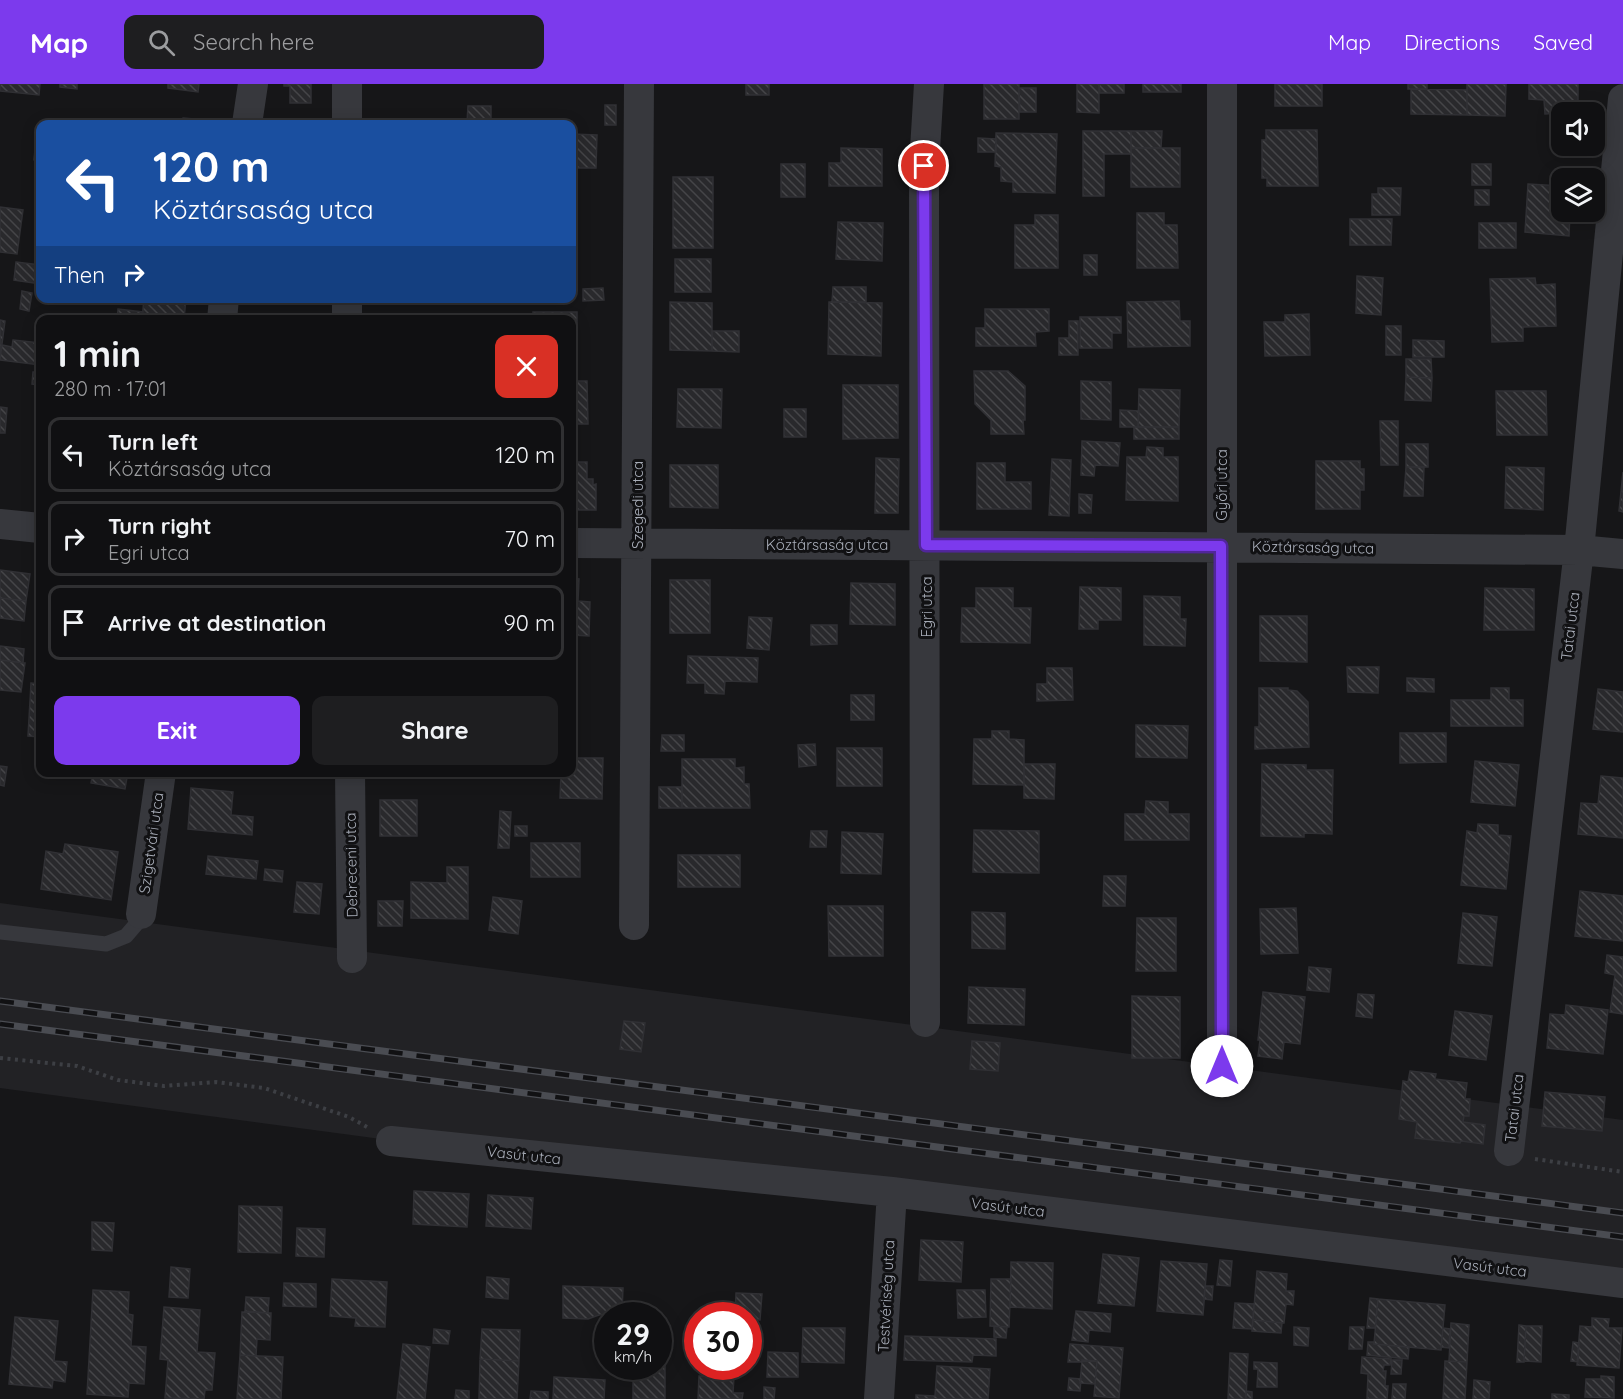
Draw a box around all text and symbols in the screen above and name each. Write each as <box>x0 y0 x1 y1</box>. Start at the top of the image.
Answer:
search box <box>124 15 544 69</box>
text: Map <box>30 25 88 60</box>
icon: search <box>145 26 178 59</box>
text: Search here <box>193 28 315 56</box>
text: Map <box>1328 29 1371 55</box>
text: Directions <box>1404 29 1500 55</box>
text: Saved <box>1533 29 1593 55</box>
map controls <box>1551 102 1605 222</box>
button: sound <box>1551 102 1605 156</box>
text: 120 m <box>153 140 270 193</box>
pin <box>898 140 949 191</box>
icon: left <box>54 144 132 222</box>
icon: arrive <box>907 149 940 182</box>
button: layers <box>1551 168 1605 222</box>
text: Köztársaság utca <box>153 192 374 226</box>
icon: right <box>117 258 150 291</box>
text: Then <box>54 261 105 289</box>
text: 1 min <box>54 331 141 376</box>
button: close <box>495 335 558 398</box>
text: 280 m · 17:01 <box>54 376 167 401</box>
text: Turn left <box>108 428 198 456</box>
icon: left <box>57 438 90 471</box>
text: 120 m <box>496 441 555 469</box>
street label: Győri utca <box>1212 449 1231 521</box>
text: Köztársaság utca <box>108 456 271 481</box>
street label: Szegedi utca <box>628 461 647 549</box>
text: Turn right <box>108 512 212 540</box>
icon: right <box>57 522 90 555</box>
text: 70 m <box>505 525 555 553</box>
street label: Köztársaság utca <box>766 535 888 554</box>
street label: Köztársaság utca <box>1252 536 1374 558</box>
text: Egri utca <box>108 540 190 565</box>
street label: Egri utca <box>917 576 936 638</box>
street label: Tatai utca <box>1556 591 1584 661</box>
icon: arrive <box>57 606 90 639</box>
text: Arrive at destination <box>108 609 326 637</box>
text: 90 m <box>504 609 555 637</box>
button: Exit <box>54 696 300 765</box>
button: Share <box>312 696 558 765</box>
street label: Szigetvári utca <box>134 791 168 895</box>
street label: Debreceni utca <box>341 812 361 918</box>
position arrow <box>1190 1034 1254 1098</box>
street label: Tatai utca <box>1500 1073 1528 1143</box>
street label: Vasút utca <box>486 1142 562 1168</box>
street label: Vasút utca <box>970 1193 1046 1221</box>
street label: Testvériség utca <box>874 1239 898 1353</box>
street label: Vasút utca <box>1452 1253 1528 1281</box>
speed limit sign: 30 <box>684 1302 762 1380</box>
text: 29 <box>616 1315 650 1353</box>
text: km/h <box>614 1347 652 1366</box>

